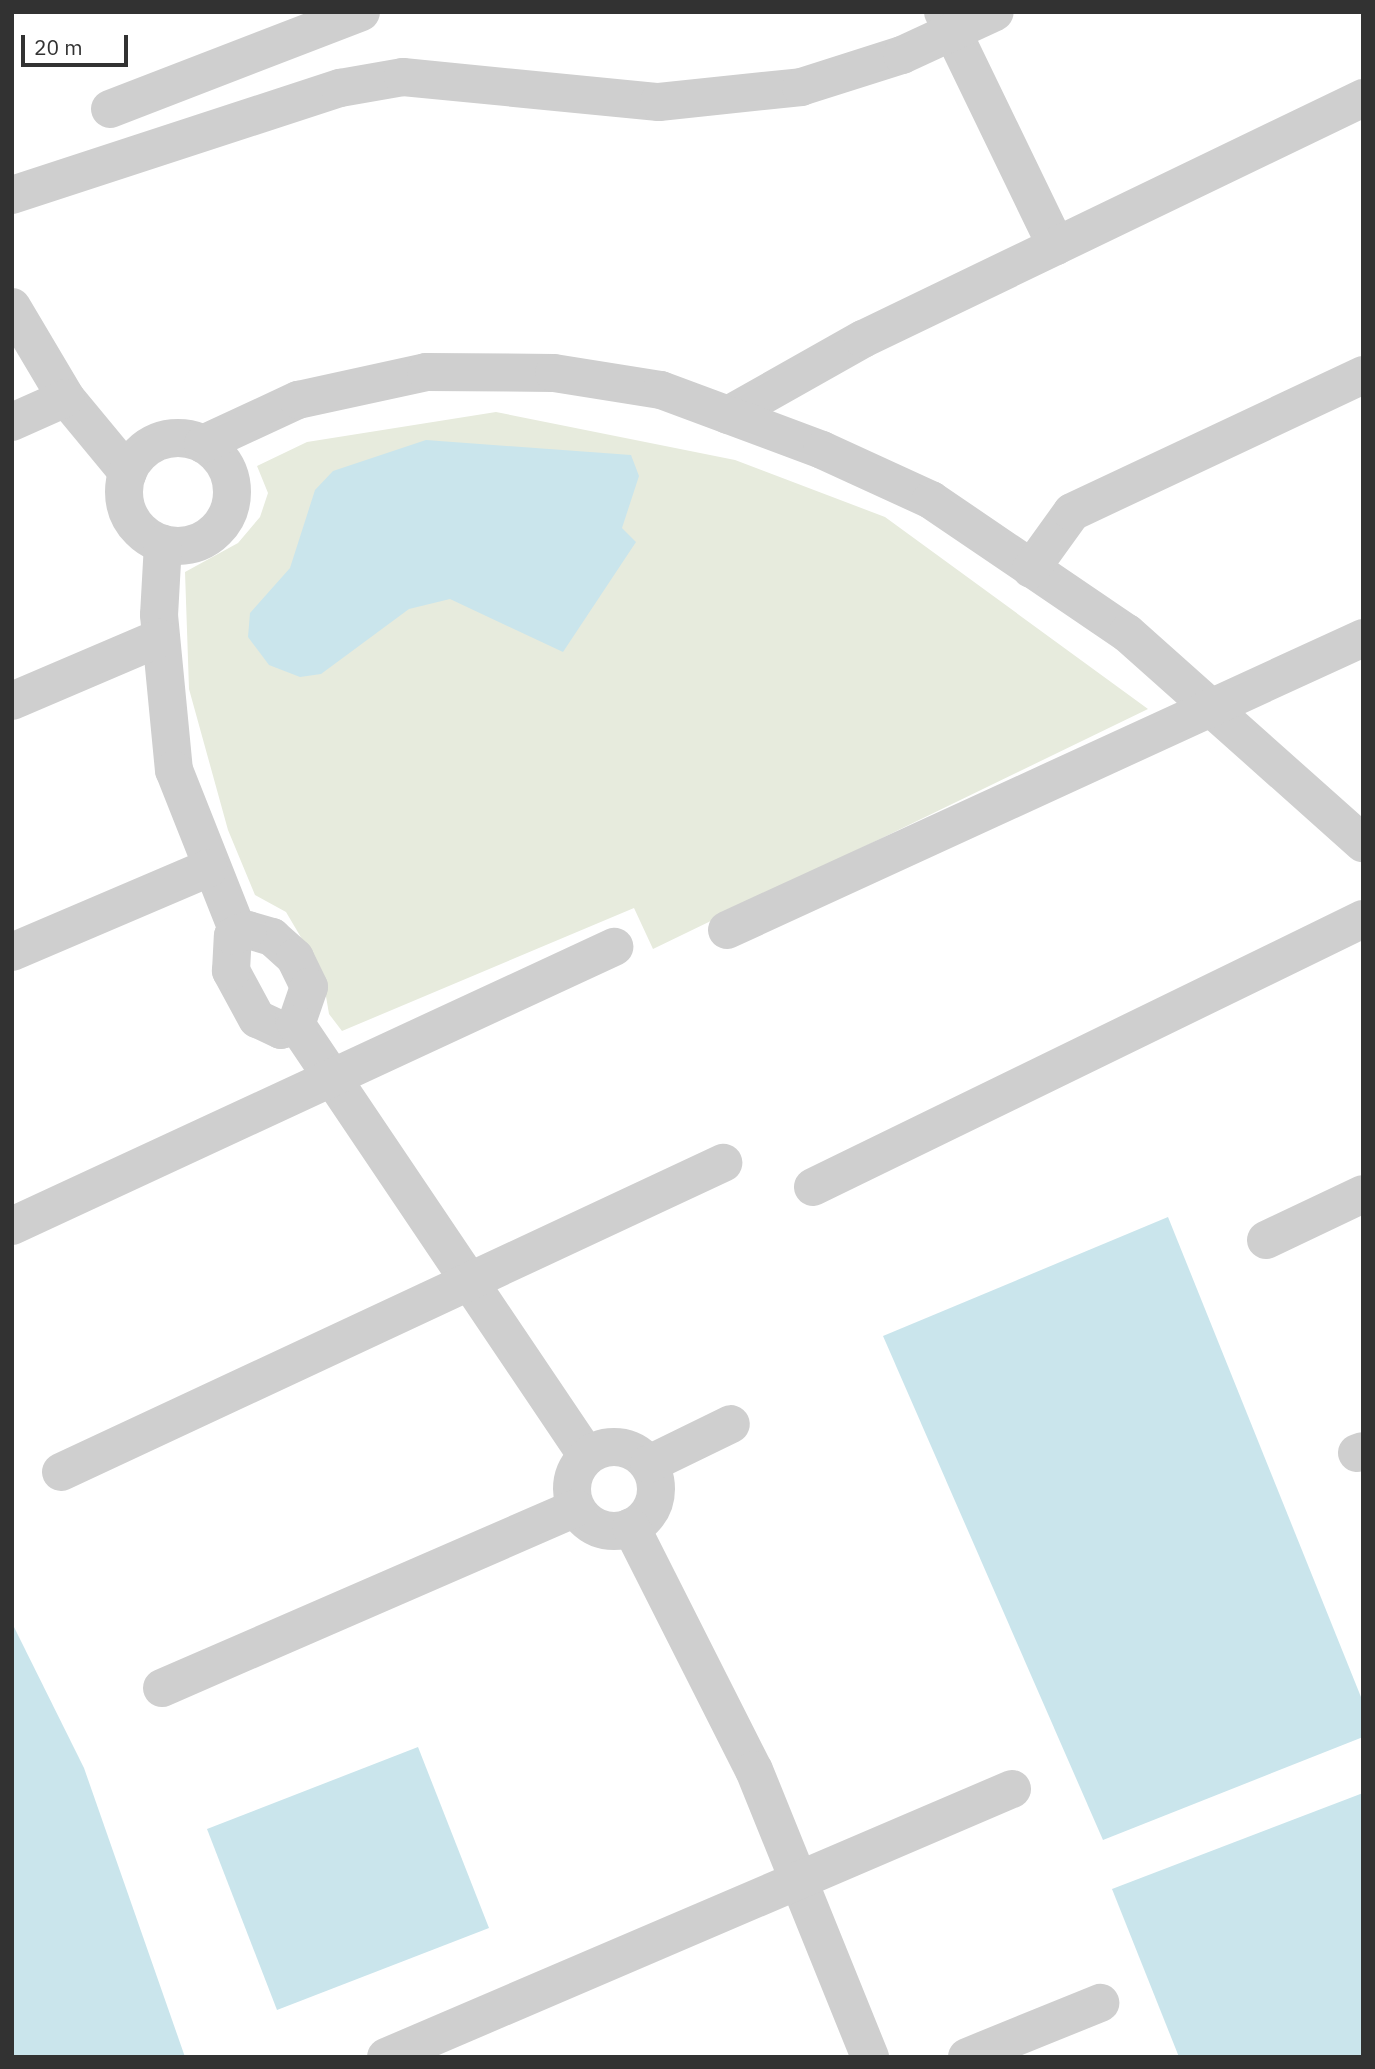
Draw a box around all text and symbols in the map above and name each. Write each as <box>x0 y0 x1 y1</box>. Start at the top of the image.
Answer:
scale bar <box>24 21 131 65</box>
text: 20 m <box>34 33 83 61</box>

